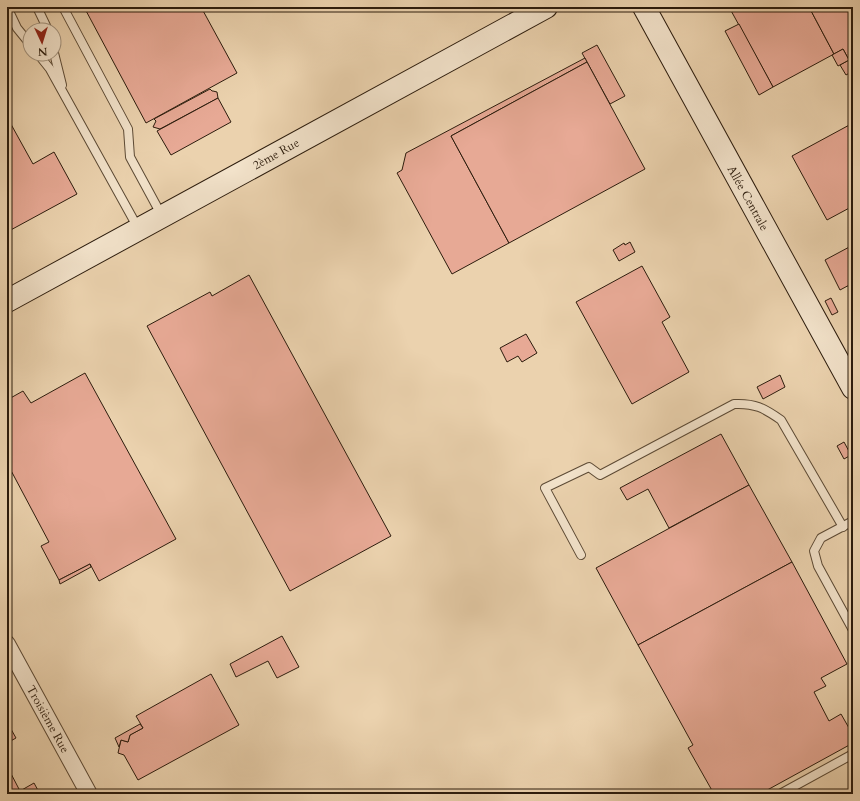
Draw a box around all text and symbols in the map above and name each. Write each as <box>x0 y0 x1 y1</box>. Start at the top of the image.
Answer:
north arrow <box>22 22 62 62</box>
text: N <box>37 44 48 59</box>
street label: 2ème Rue <box>250 135 302 173</box>
street label: Allée Centrale <box>724 163 772 233</box>
street label: Troisième Rue <box>23 682 73 756</box>

